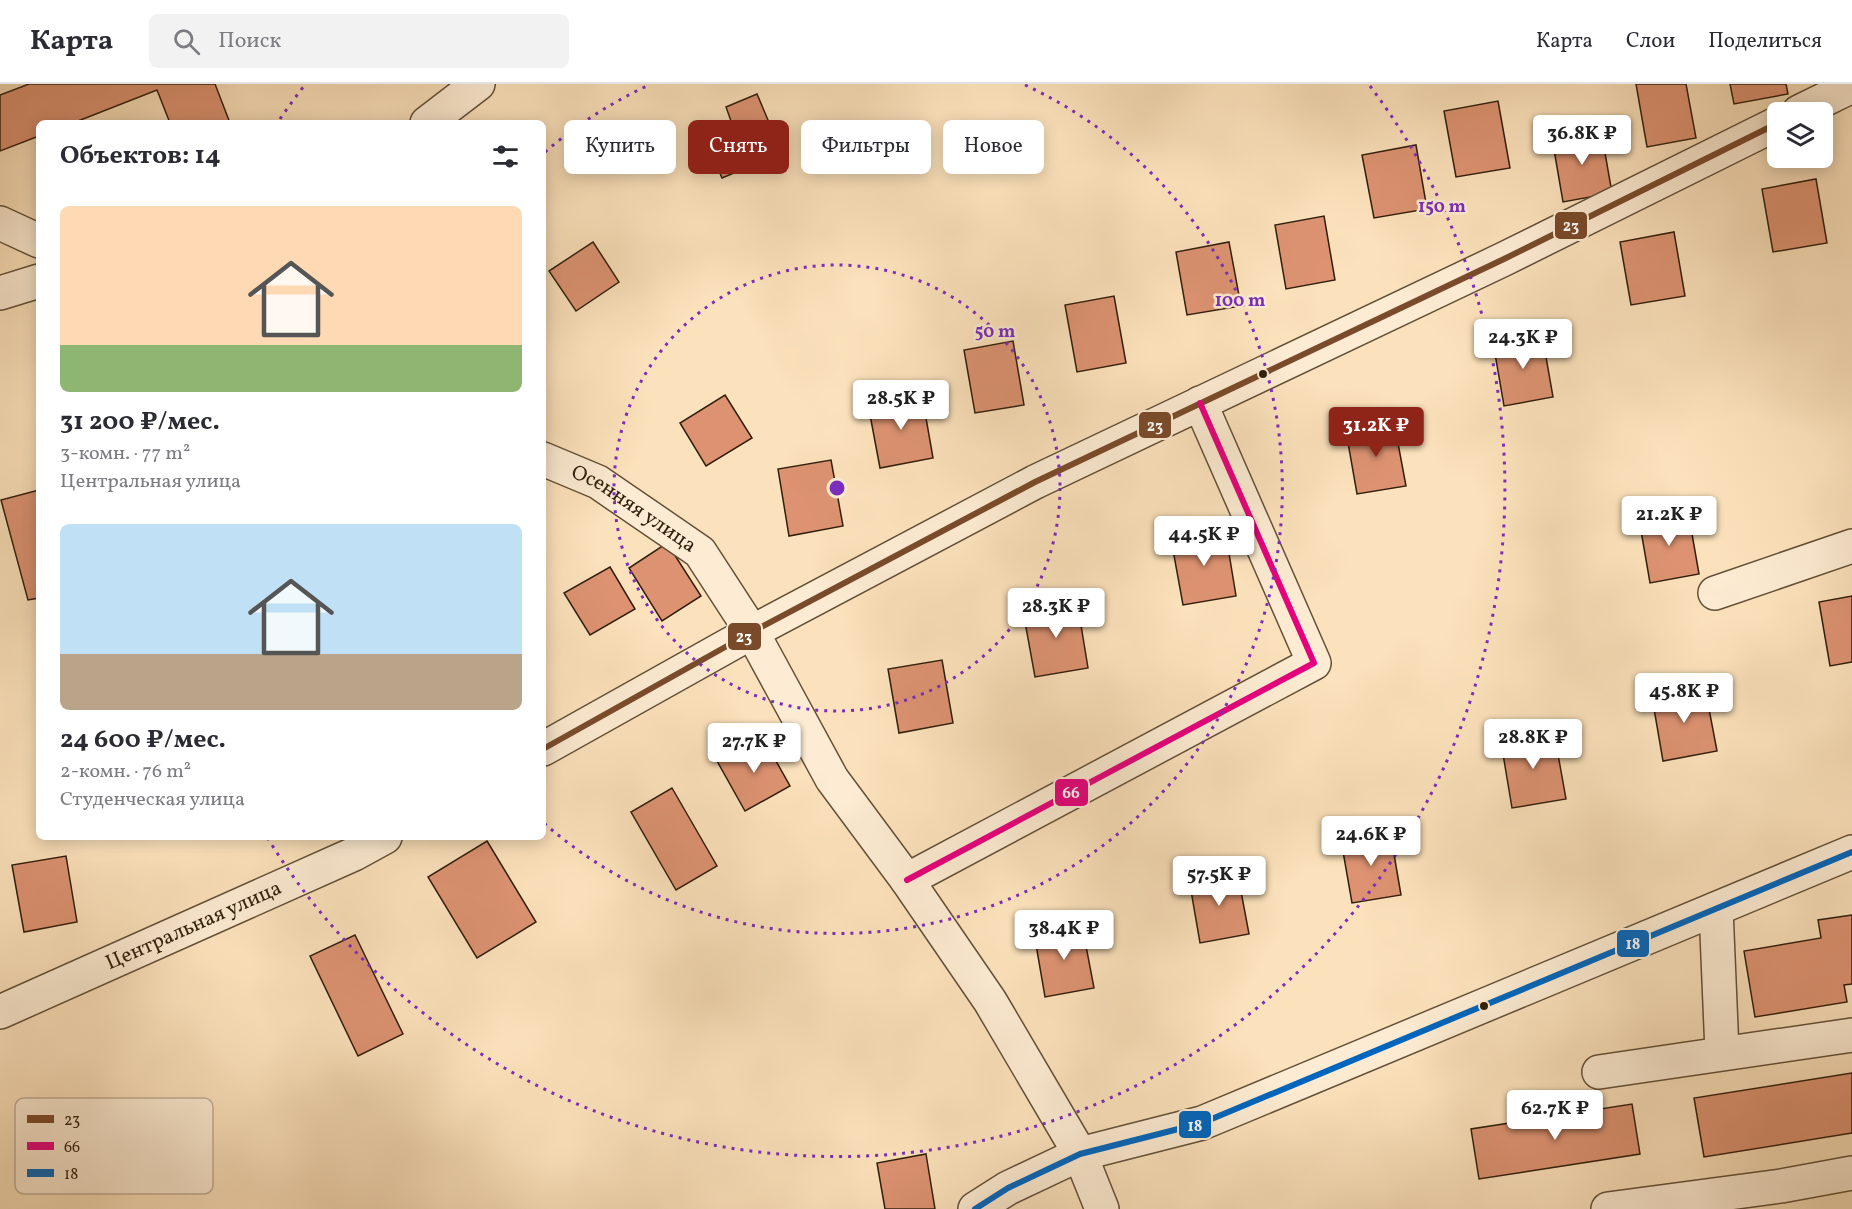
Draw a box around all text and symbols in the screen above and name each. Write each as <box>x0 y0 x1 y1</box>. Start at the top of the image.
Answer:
search box <box>149 14 569 68</box>
text: Карта <box>30 22 113 61</box>
icon: search <box>170 25 203 58</box>
text: Поиск <box>218 26 281 57</box>
text: Карта <box>1536 27 1593 56</box>
text: Слои <box>1626 27 1675 56</box>
text: Поделиться <box>1708 27 1822 56</box>
map controls <box>1767 102 1833 168</box>
button: layers <box>1767 102 1833 168</box>
pin: 36.8K ₽ <box>1527 115 1637 166</box>
chip: Купить <box>564 120 676 174</box>
chip: Снять <box>688 120 789 174</box>
chip: Фильтры <box>801 120 931 174</box>
chip: Новое <box>943 120 1044 174</box>
text: 36.8K ₽ <box>1547 120 1617 148</box>
text: Объектов: 14 <box>60 138 221 174</box>
icon: filters <box>489 140 522 173</box>
text: 150 m <box>1418 195 1466 220</box>
line badge: 23 <box>1554 211 1588 240</box>
text: 23 <box>1563 216 1579 238</box>
icon: home <box>237 245 345 353</box>
text: 100 m <box>1215 289 1265 314</box>
pin: 24.3K ₽ <box>1468 319 1578 370</box>
text: 50 m <box>975 320 1015 345</box>
text: 24.3K ₽ <box>1488 324 1558 352</box>
unlabelled marker <box>1257 368 1269 380</box>
pin: 28.5K ₽ <box>846 380 956 431</box>
text: 28.5K ₽ <box>867 385 935 413</box>
text: 31 200 ₽/мес. <box>60 404 220 440</box>
pin: 31.2K ₽ <box>1321 407 1431 458</box>
line badge: 23 <box>1138 411 1172 439</box>
text: 31.2K ₽ <box>1343 412 1409 440</box>
text: 23 <box>1147 416 1163 438</box>
text: 3-комн. · 77 m² <box>60 440 190 468</box>
street label: Осенняя улица <box>567 458 702 560</box>
text: Центральная улица <box>60 468 241 496</box>
centre of rings <box>827 478 847 498</box>
pin: 21.2K ₽ <box>1614 496 1724 547</box>
text: 21.2K ₽ <box>1636 501 1702 529</box>
pin: 44.5K ₽ <box>1149 516 1259 567</box>
text: 44.5K ₽ <box>1168 521 1240 549</box>
icon: home <box>237 563 345 671</box>
pin: 28.3K ₽ <box>1001 588 1111 639</box>
text: 28.3K ₽ <box>1022 593 1090 621</box>
line badge: 23 <box>727 622 762 651</box>
text: 23 <box>736 627 752 649</box>
pin: 45.8K ₽ <box>1629 673 1739 724</box>
text: 45.8K ₽ <box>1649 678 1719 706</box>
pin: 28.8K ₽ <box>1478 719 1588 770</box>
text: 24 600 ₽/мес. <box>60 722 226 758</box>
pin: 27.7K ₽ <box>699 723 809 774</box>
text: 28.8K ₽ <box>1498 724 1568 752</box>
text: 27.7K ₽ <box>722 728 786 756</box>
text: 2-комн. · 76 m² <box>60 758 191 786</box>
line badge: 66 <box>1054 778 1089 807</box>
text: 66 <box>1062 783 1080 805</box>
text: Студенческая улица <box>60 786 245 814</box>
pin: 24.6K ₽ <box>1316 816 1426 867</box>
text: 24.6K ₽ <box>1335 821 1407 849</box>
pin: 57.5K ₽ <box>1164 856 1274 907</box>
text: 57.5K ₽ <box>1187 861 1251 889</box>
street label: Центральная улица <box>101 874 286 978</box>
pin: 38.4K ₽ <box>1009 910 1119 961</box>
text: 38.4K ₽ <box>1029 915 1099 943</box>
line badge: 18 <box>1616 929 1650 958</box>
text: 18 <box>1625 934 1641 956</box>
unlabelled marker <box>1478 1000 1490 1012</box>
pin: 62.7K ₽ <box>1500 1090 1610 1141</box>
text: 62.7K ₽ <box>1521 1095 1589 1123</box>
legend <box>15 1098 213 1194</box>
text: 23 <box>64 1110 80 1132</box>
line badge: 18 <box>1178 1110 1212 1139</box>
text: 18 <box>1187 1116 1203 1138</box>
text: 66 <box>64 1137 80 1159</box>
text: 18 <box>64 1164 78 1186</box>

